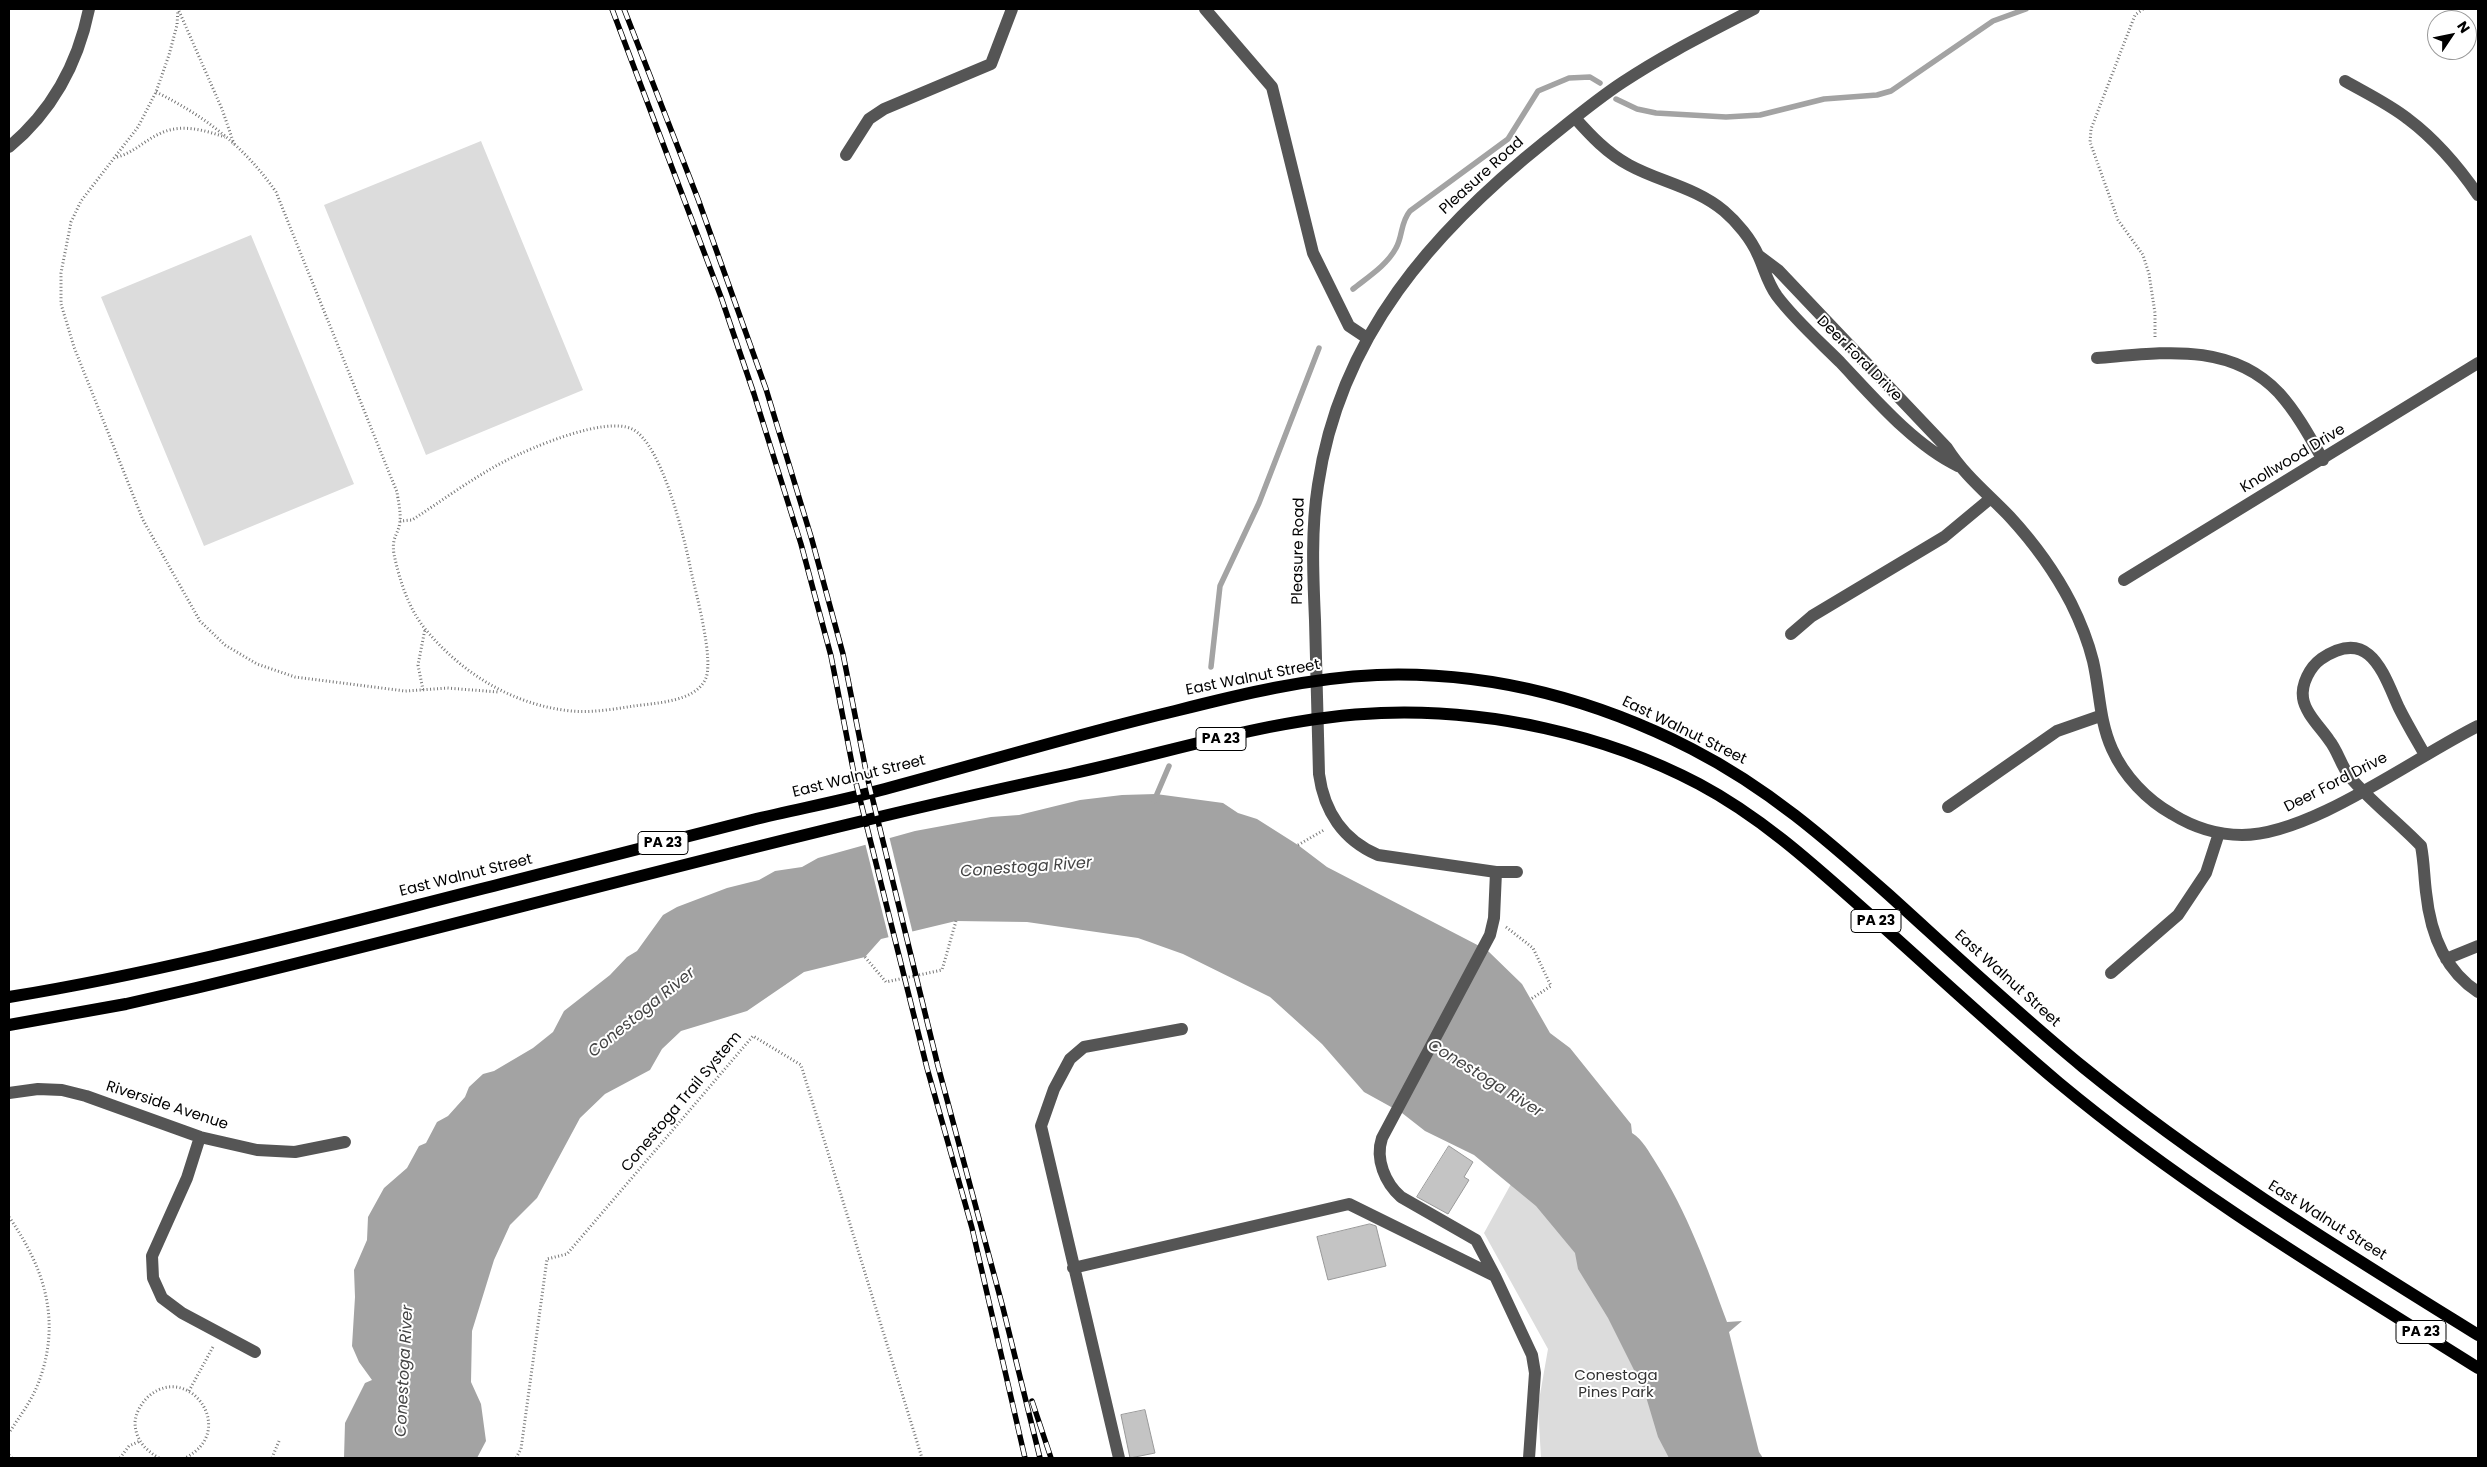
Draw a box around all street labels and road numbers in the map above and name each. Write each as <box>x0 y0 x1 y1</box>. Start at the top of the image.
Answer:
street label: Pleasure Road <box>1436 133 1528 219</box>
street label: Deer Ford Drive <box>1813 313 1905 405</box>
street label: Knollwood Drive <box>2237 421 2349 497</box>
street label: Pleasure Road <box>1289 497 1309 605</box>
street label: East Walnut Street <box>1184 656 1322 700</box>
street label: East Walnut Street <box>1619 693 1749 769</box>
road number: PA 23 <box>1196 728 1246 751</box>
street label: Deer Ford Drive <box>2281 749 2391 817</box>
street label: East Walnut Street <box>791 752 927 802</box>
road number: PA 23 <box>638 831 688 854</box>
street label: East Walnut Street <box>398 851 534 901</box>
road number: PA 23 <box>1851 909 1901 932</box>
street label: East Walnut Street <box>1950 927 2064 1031</box>
street label: Conestoga Trail System <box>618 1028 746 1176</box>
street label: Riverside Avenue <box>104 1078 230 1134</box>
street label: East Walnut Street <box>2264 1177 2390 1265</box>
road number: PA 23 <box>2396 1320 2446 1344</box>

